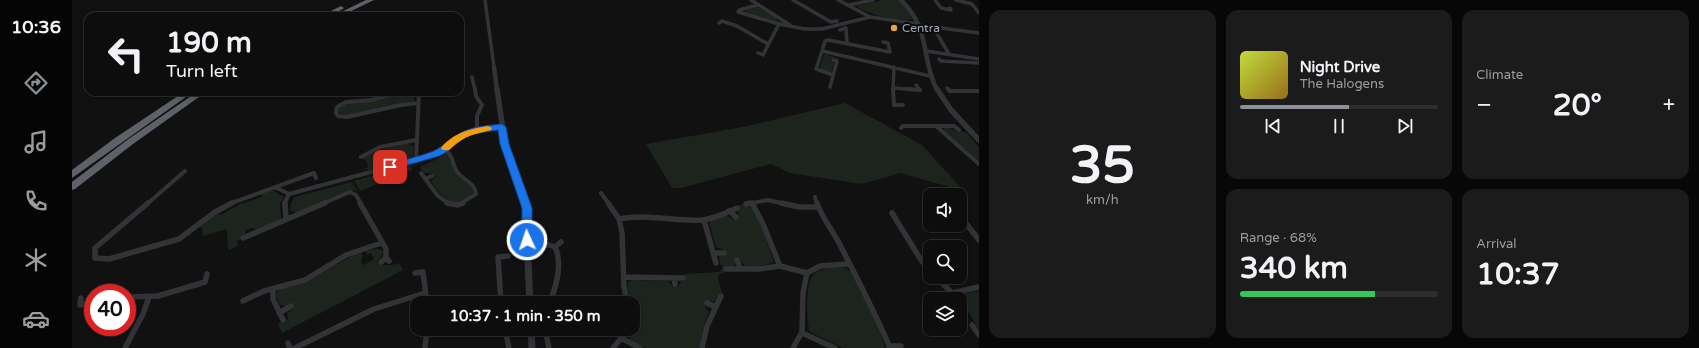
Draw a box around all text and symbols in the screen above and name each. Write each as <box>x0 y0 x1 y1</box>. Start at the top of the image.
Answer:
text: 10:36 <box>11 16 61 38</box>
place label: Centra <box>902 21 940 35</box>
marker: Centra <box>889 23 899 33</box>
text: 190 m <box>166 26 252 60</box>
icon: left <box>100 28 152 80</box>
text: Night Drive <box>1300 58 1380 76</box>
text: Turn left <box>166 60 238 82</box>
text: Climate <box>1476 67 1523 83</box>
icon: directions <box>22 69 50 97</box>
text: The Halogens <box>1300 76 1384 92</box>
text: 20° <box>1553 87 1602 124</box>
text: − <box>1476 92 1492 118</box>
text: + <box>1663 92 1675 118</box>
icon: previous <box>1262 115 1284 137</box>
icon: pause <box>1328 115 1350 137</box>
icon: next <box>1394 115 1416 137</box>
icon: music <box>22 128 50 156</box>
text: 35 <box>1070 134 1135 197</box>
pin <box>373 150 407 184</box>
icon: arrive <box>379 156 401 178</box>
icon: phone <box>22 187 50 215</box>
map controls <box>923 188 967 336</box>
button: sound <box>923 188 967 232</box>
text: km/h <box>1086 192 1119 208</box>
position arrow <box>506 219 548 261</box>
text: Range · 68% <box>1240 230 1317 246</box>
text: Arrival <box>1476 236 1517 252</box>
button: search <box>923 240 967 284</box>
icon: climate <box>22 246 50 274</box>
text: 340 km <box>1240 250 1348 287</box>
text: 10:37 <box>1476 256 1560 293</box>
speed limit sign: 40 <box>84 284 136 336</box>
button: layers <box>923 292 967 336</box>
icon: car <box>22 305 50 333</box>
text: 10:37 · 1 min · 350 m <box>450 307 600 325</box>

